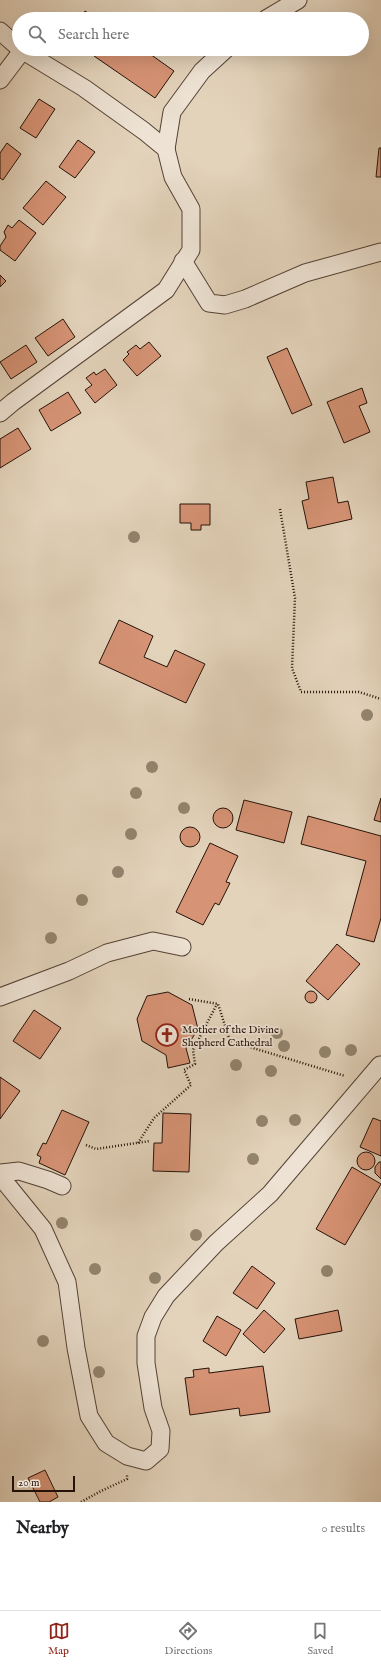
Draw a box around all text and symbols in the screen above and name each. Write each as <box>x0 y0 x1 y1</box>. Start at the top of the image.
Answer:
search box <box>12 12 369 56</box>
icon: search <box>26 23 48 45</box>
text: Search here <box>58 25 129 44</box>
church icon: Mother of the Divine Shepherd Cathedral <box>154 1022 180 1048</box>
place label: Mother of the Divine Shepherd Cathedral <box>182 1023 279 1050</box>
scale bar <box>12 1474 75 1493</box>
text: 20 m <box>18 1476 39 1490</box>
text: Nearby <box>16 1518 69 1539</box>
text: 0 results <box>321 1520 365 1537</box>
tab: Map <box>48 1620 70 1658</box>
tab: Directions <box>165 1620 212 1658</box>
tab: Saved <box>307 1620 333 1658</box>

